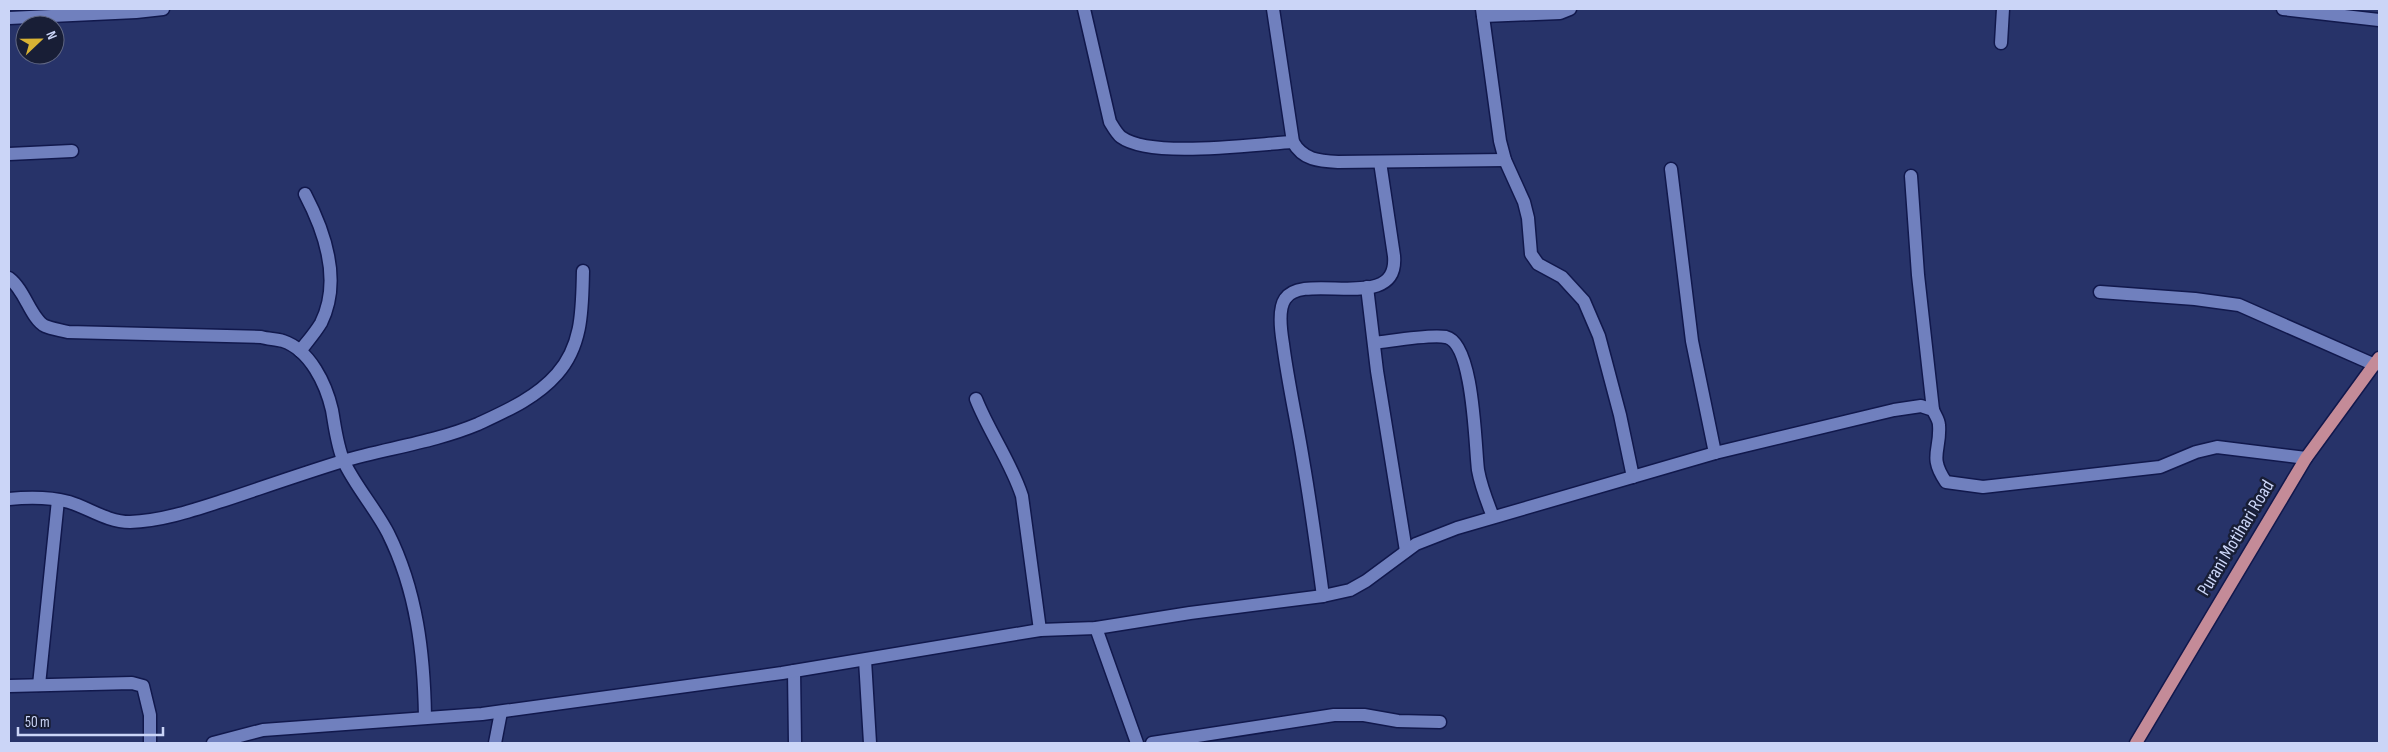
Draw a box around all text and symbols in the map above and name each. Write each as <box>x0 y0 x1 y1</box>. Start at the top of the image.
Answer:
north arrow <box>15 15 65 65</box>
text: N <box>42 29 61 42</box>
street label: Purani Motihari Road <box>2192 476 2280 600</box>
scale bar <box>18 704 162 736</box>
text: 50 m <box>25 713 50 732</box>

